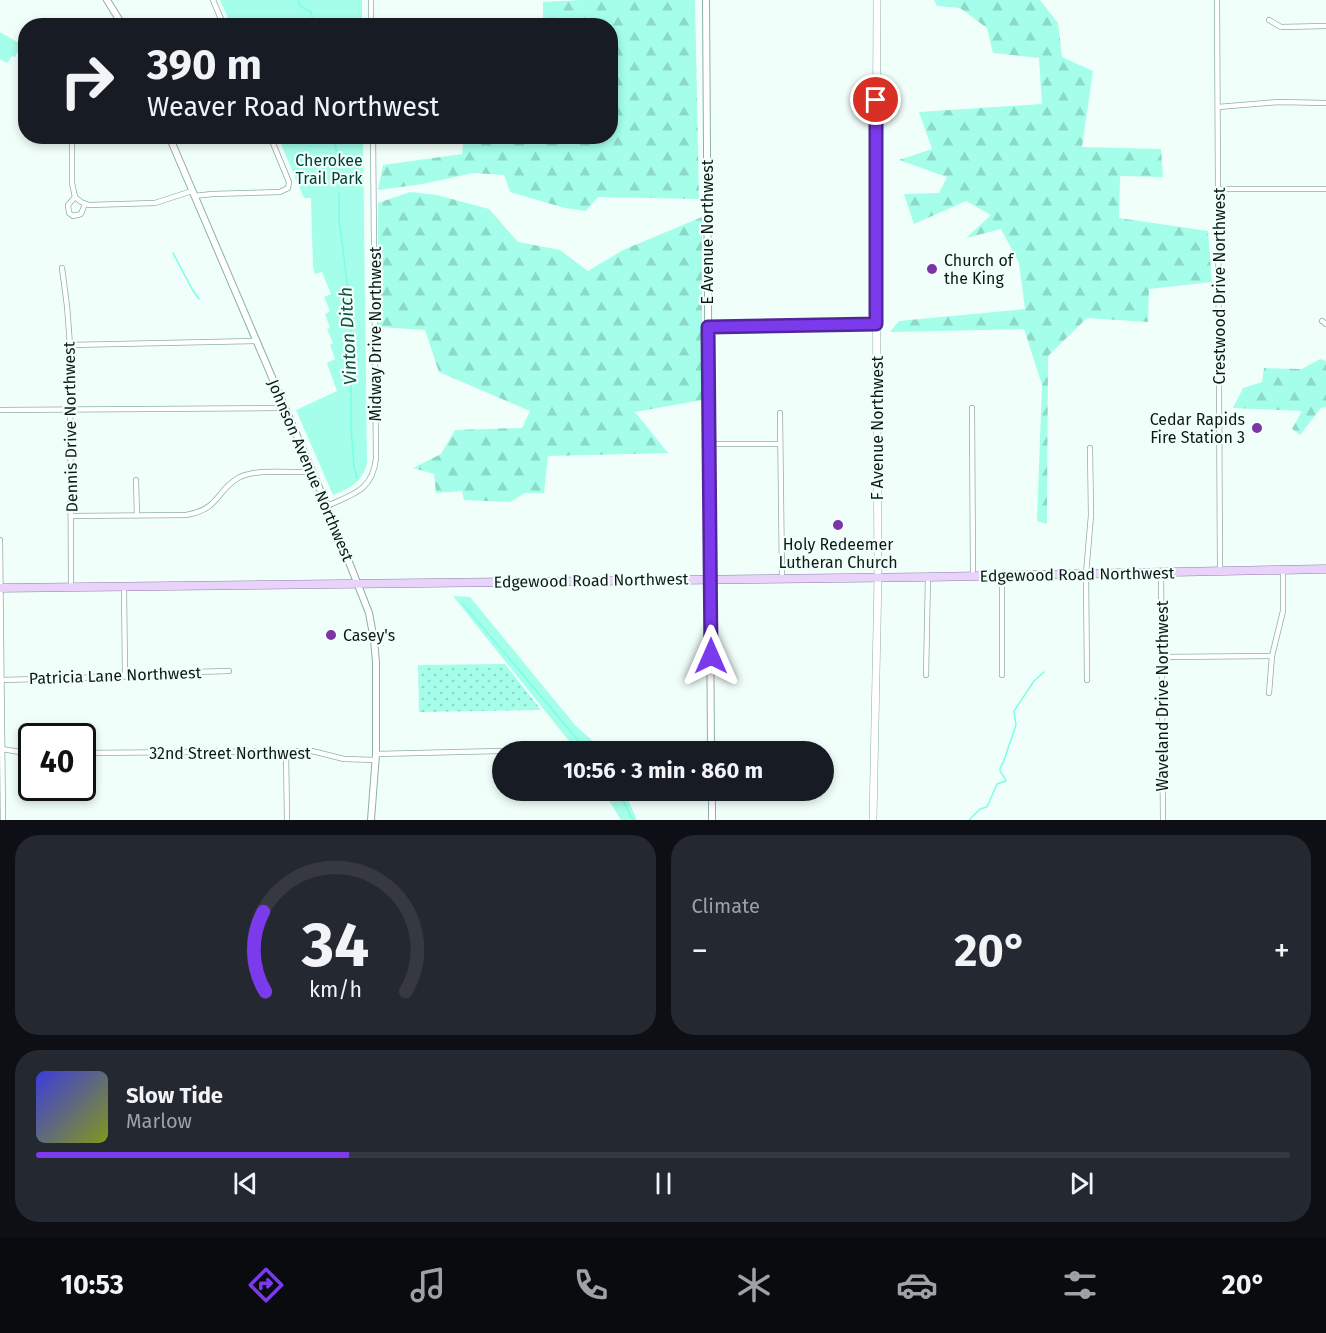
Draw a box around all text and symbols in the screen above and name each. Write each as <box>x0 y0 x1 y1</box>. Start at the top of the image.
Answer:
text: 390 m <box>147 40 262 90</box>
icon: right <box>48 42 126 120</box>
pin <box>850 74 901 125</box>
icon: arrive <box>859 83 892 116</box>
text: Weaver Road Northwest <box>147 91 439 123</box>
park label: Cherokee Trail Park <box>295 151 363 188</box>
street label: E Avenue Northwest <box>698 159 717 305</box>
street label: Crestwood Drive Northwest <box>1210 187 1229 385</box>
street label: Midway Drive Northwest <box>366 246 385 422</box>
place label: Church of the King <box>944 251 1015 288</box>
marker: Church of the King <box>925 262 939 276</box>
water label: Vinton Ditch <box>334 286 362 386</box>
street label: Dennis Drive Northwest <box>60 341 81 513</box>
street label: F Avenue Northwest <box>868 356 887 500</box>
street label: Johnson Avenue Northwest <box>264 376 358 564</box>
place label: Cedar Rapids Fire Station 3 <box>1150 410 1245 447</box>
marker: Cedar Rapids Fire Station 3 <box>1250 421 1264 435</box>
marker: Holy Redeemer Lutheran Church <box>831 518 845 532</box>
place label: Holy Redeemer Lutheran Church <box>778 535 898 572</box>
street label: Edgewood Road Northwest <box>979 563 1175 586</box>
street label: Edgewood Road Northwest <box>493 569 689 592</box>
street label: Waveland Drive Northwest <box>1153 600 1172 792</box>
position arrow <box>679 624 743 688</box>
place label: Casey's <box>343 626 395 645</box>
marker: Casey's <box>324 628 338 642</box>
street label: Patricia Lane Northwest <box>28 663 202 688</box>
speed limit sign: 40 <box>18 723 96 801</box>
street label: 32nd Street Northwest <box>149 744 311 763</box>
text: 10:56 · 3 min · 860 m <box>563 757 763 784</box>
text: Climate <box>692 894 760 918</box>
text: 34 <box>300 908 369 983</box>
text: 20° <box>954 924 1027 978</box>
text: − <box>692 931 708 971</box>
text: + <box>1274 931 1290 971</box>
text: km/h <box>309 977 362 1003</box>
text: Slow Tide <box>126 1082 223 1109</box>
text: Marlow <box>126 1109 192 1133</box>
icon: previous <box>229 1167 262 1200</box>
icon: pause <box>647 1167 680 1200</box>
icon: next <box>1065 1167 1098 1200</box>
icon: directions <box>245 1264 287 1306</box>
icon: music <box>407 1264 449 1306</box>
icon: phone <box>570 1264 612 1306</box>
icon: climate <box>733 1264 775 1306</box>
icon: car <box>896 1264 938 1306</box>
icon: filters <box>1059 1264 1101 1306</box>
text: 10:53 <box>60 1269 124 1301</box>
text: 20° <box>1222 1269 1266 1301</box>

